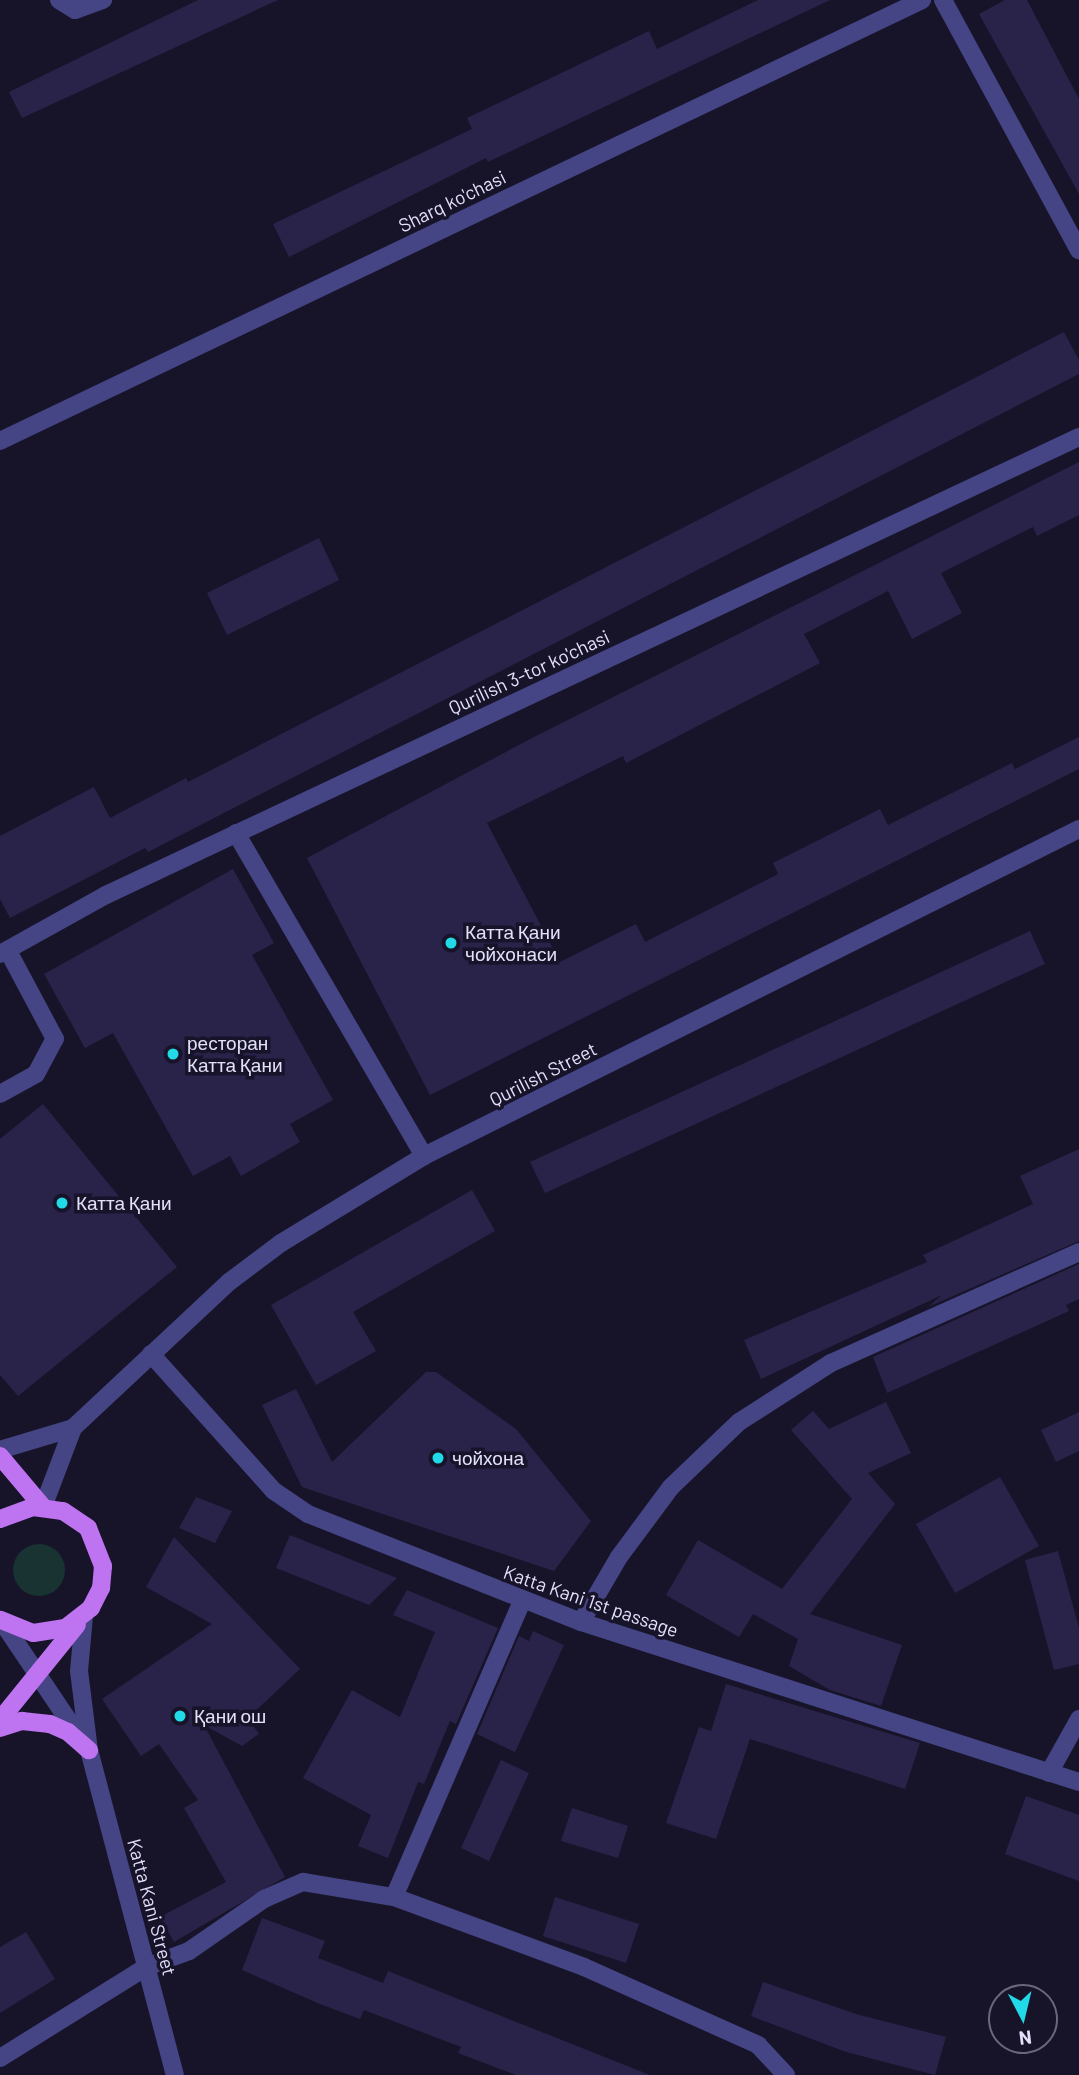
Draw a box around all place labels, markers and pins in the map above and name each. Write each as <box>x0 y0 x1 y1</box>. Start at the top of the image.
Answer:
place label: Катта Қани чойхонаси <box>465 921 561 965</box>
marker: Катта Қани чойхонаси <box>443 935 459 951</box>
place label: ресторан Катта Қани <box>187 1032 283 1076</box>
marker: ресторан Катта Қани <box>165 1046 181 1062</box>
place label: Катта Қани <box>76 1192 172 1214</box>
marker: Катта Қани <box>54 1195 70 1211</box>
place label: чойхона <box>452 1447 524 1469</box>
marker: чойхона <box>430 1450 446 1466</box>
place label: Қани ош <box>194 1705 266 1727</box>
marker: Қани ош <box>172 1708 188 1724</box>

